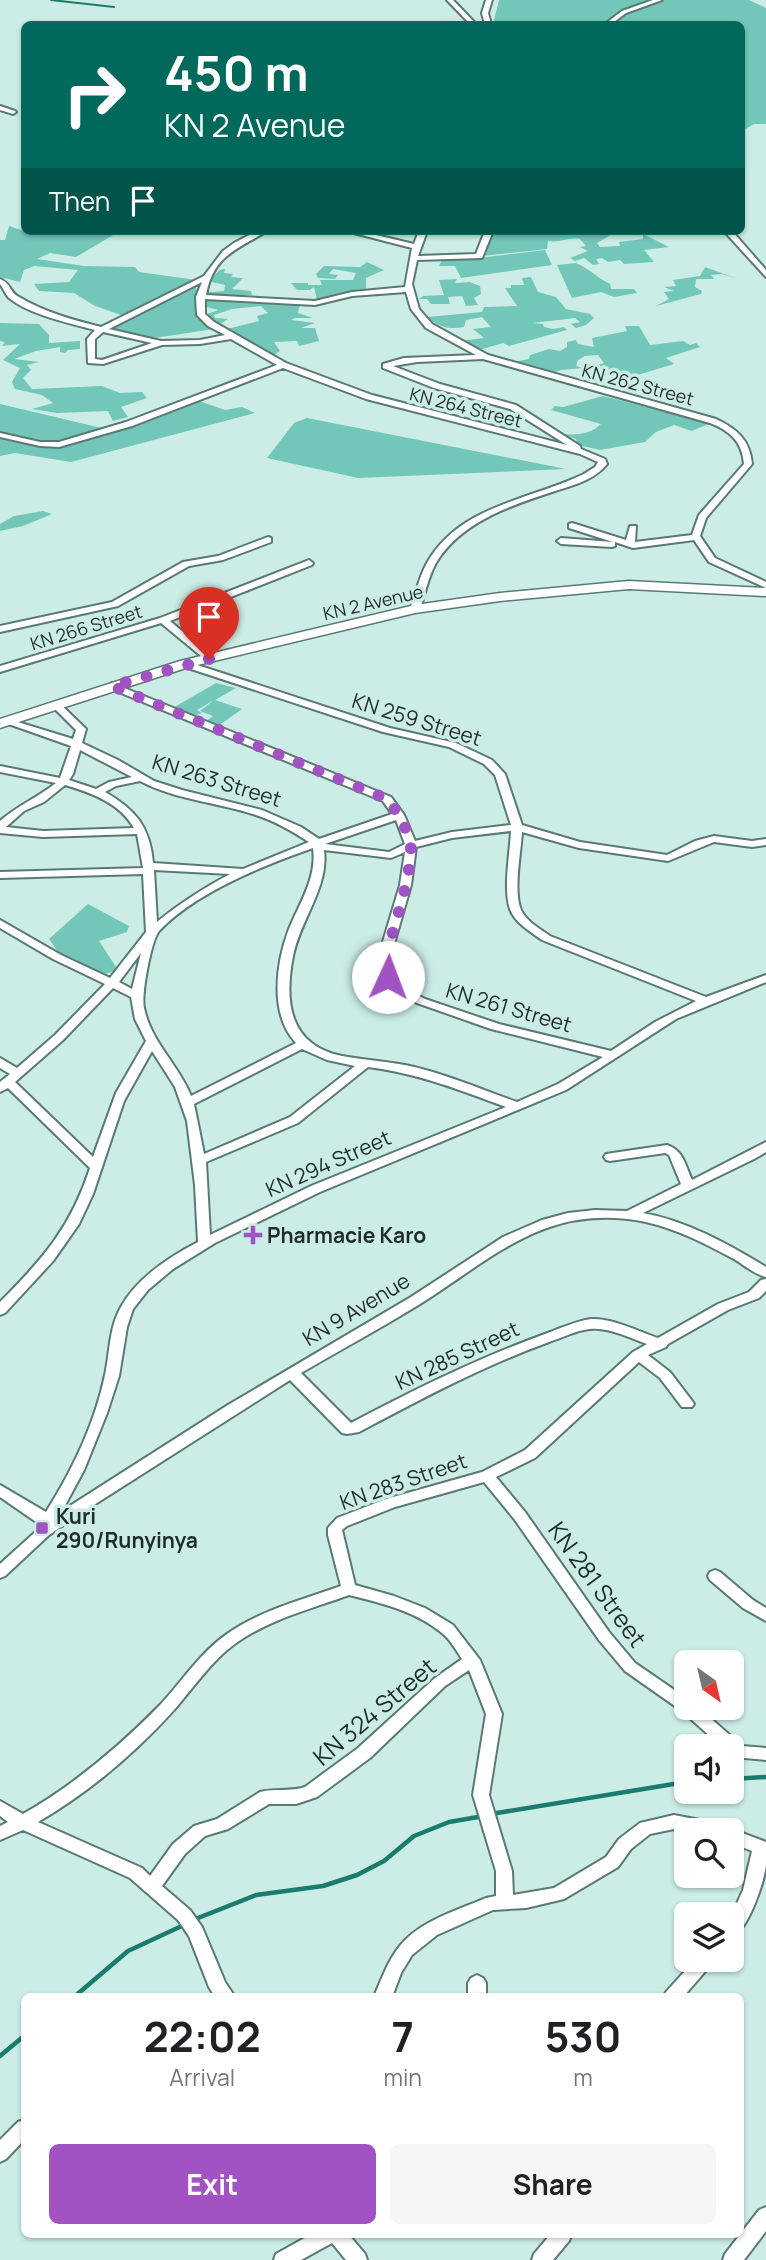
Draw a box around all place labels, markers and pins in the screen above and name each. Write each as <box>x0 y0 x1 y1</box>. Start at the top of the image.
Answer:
pin <box>179 587 239 659</box>
place label: Pharmacie Karo <box>267 1221 426 1249</box>
marker: Pharmacie Karo <box>245 1227 261 1243</box>
place label: Kuri 290/Runyinya <box>56 1502 198 1554</box>
marker: Kuri 290/Runyinya <box>34 1520 50 1536</box>

